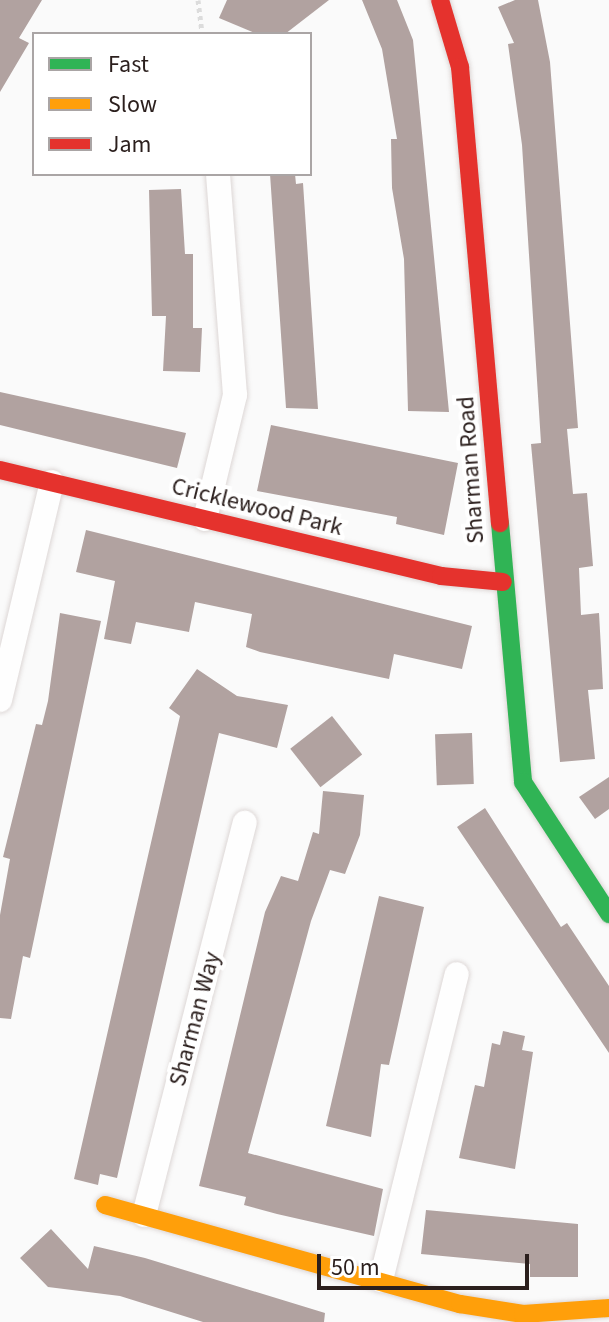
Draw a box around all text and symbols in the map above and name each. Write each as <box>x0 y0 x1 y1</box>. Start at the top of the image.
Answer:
legend <box>32 32 312 176</box>
text: Fast <box>108 47 149 82</box>
text: Slow <box>108 87 157 122</box>
text: Jam <box>108 127 152 162</box>
street label: Sharman Road <box>451 395 491 545</box>
street label: Cricklewood Park <box>169 472 345 542</box>
street label: Sharman Way <box>163 949 227 1089</box>
scale bar <box>321 1238 533 1288</box>
text: 50 m <box>331 1250 380 1285</box>

